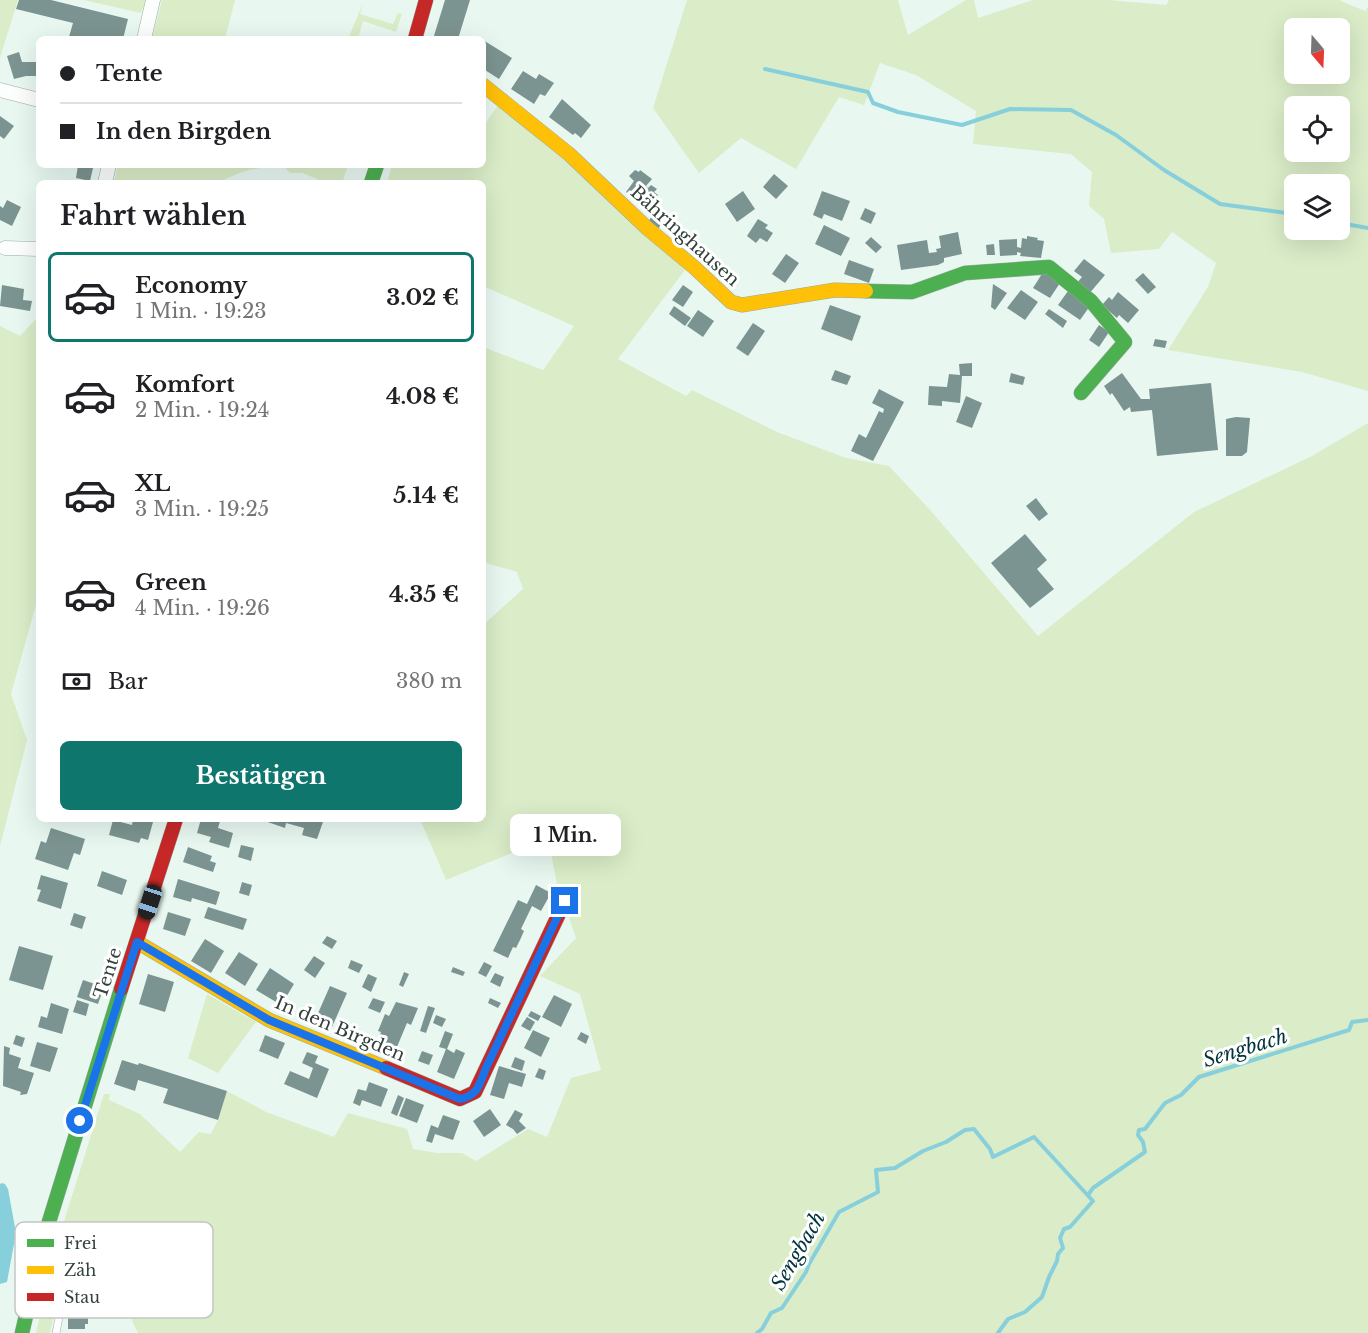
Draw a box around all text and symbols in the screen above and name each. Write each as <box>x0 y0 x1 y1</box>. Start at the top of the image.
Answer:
north arrow <box>1284 18 1350 84</box>
map controls <box>1284 18 1350 240</box>
text: Tente <box>96 60 163 87</box>
button: locate <box>1284 96 1350 162</box>
text: In den Birgden <box>96 118 271 145</box>
button: layers <box>1284 174 1350 240</box>
street label: Bähringhausen <box>626 181 744 291</box>
text: Fahrt wählen <box>60 199 246 232</box>
icon: car <box>63 270 117 324</box>
text: Economy <box>135 272 247 299</box>
text: 3.02 € <box>386 284 459 311</box>
text: 1 Min. · 19:23 <box>135 299 267 323</box>
icon: car <box>63 369 117 423</box>
text: Komfort <box>135 371 235 398</box>
text: 4.08 € <box>386 383 459 410</box>
text: 2 Min. · 19:24 <box>135 398 269 422</box>
icon: car <box>63 468 117 522</box>
text: XL <box>135 470 170 497</box>
text: 5.14 € <box>393 482 459 509</box>
text: 3 Min. · 19:25 <box>135 497 269 521</box>
icon: car <box>63 567 117 621</box>
text: Green <box>135 569 207 596</box>
text: 4.35 € <box>389 581 459 608</box>
text: 4 Min. · 19:26 <box>135 596 270 620</box>
icon: cash <box>60 665 93 698</box>
text: Bar <box>108 668 148 695</box>
text: 380 m <box>396 669 462 693</box>
button: Bestätigen <box>60 741 462 810</box>
callout: 1 Min. <box>510 814 620 856</box>
text: 1 Min. <box>534 823 597 847</box>
car <box>136 882 164 922</box>
route end <box>551 887 578 914</box>
street label: Tente <box>89 945 127 1001</box>
street label: In den Birgden <box>272 992 408 1066</box>
water label: Sengbach <box>1200 1024 1290 1072</box>
route start <box>66 1107 93 1134</box>
water label: Sengbach <box>766 1207 830 1295</box>
legend <box>15 1222 213 1318</box>
text: Frei <box>64 1233 97 1253</box>
text: Zäh <box>64 1260 96 1280</box>
text: Stau <box>64 1287 100 1307</box>

